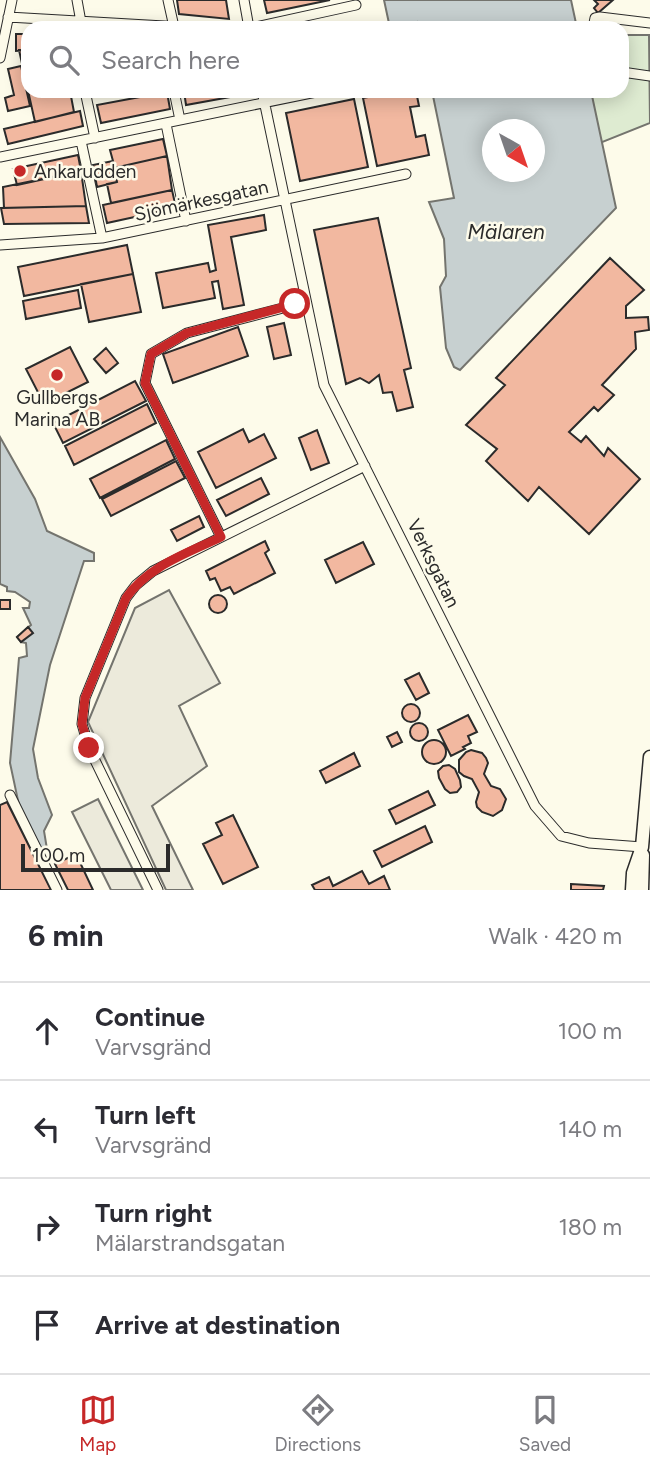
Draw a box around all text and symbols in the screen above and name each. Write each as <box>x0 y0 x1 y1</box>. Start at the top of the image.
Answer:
search box <box>21 21 629 98</box>
icon: search <box>45 41 83 79</box>
text: Search here <box>101 44 240 76</box>
north arrow <box>482 119 545 182</box>
place label: Ankarudden <box>34 160 136 183</box>
marker: Ankarudden <box>12 163 28 179</box>
street label: Sjömärkesgatan <box>132 175 270 226</box>
water label: Mälaren <box>467 219 545 244</box>
route start <box>279 288 310 319</box>
marker: Gullbergs Marina AB <box>49 367 65 383</box>
place label: Gullbergs Marina AB <box>14 386 100 431</box>
street label: Verksgatan <box>402 515 465 611</box>
route end <box>73 732 104 763</box>
scale bar <box>21 841 170 873</box>
text: 100 m <box>32 844 85 867</box>
text: 6 min <box>28 917 104 954</box>
text: Walk · 420 m <box>489 922 622 950</box>
text: Continue <box>95 1001 205 1033</box>
icon: ahead <box>28 1012 66 1050</box>
text: 100 m <box>558 1017 622 1045</box>
text: Varvsgränd <box>95 1033 212 1061</box>
text: Turn left <box>95 1099 196 1131</box>
icon: left <box>28 1110 66 1148</box>
text: 140 m <box>558 1115 622 1143</box>
text: Varvsgränd <box>95 1131 212 1159</box>
text: Turn right <box>95 1197 212 1229</box>
icon: right <box>28 1208 66 1246</box>
text: 180 m <box>558 1213 622 1241</box>
text: Mälarstrandsgatan <box>95 1229 285 1257</box>
icon: arrive <box>28 1306 66 1344</box>
text: Arrive at destination <box>95 1309 340 1341</box>
tab: Map <box>79 1391 117 1456</box>
tab: Directions <box>274 1391 361 1456</box>
tab: Saved <box>519 1391 571 1456</box>

